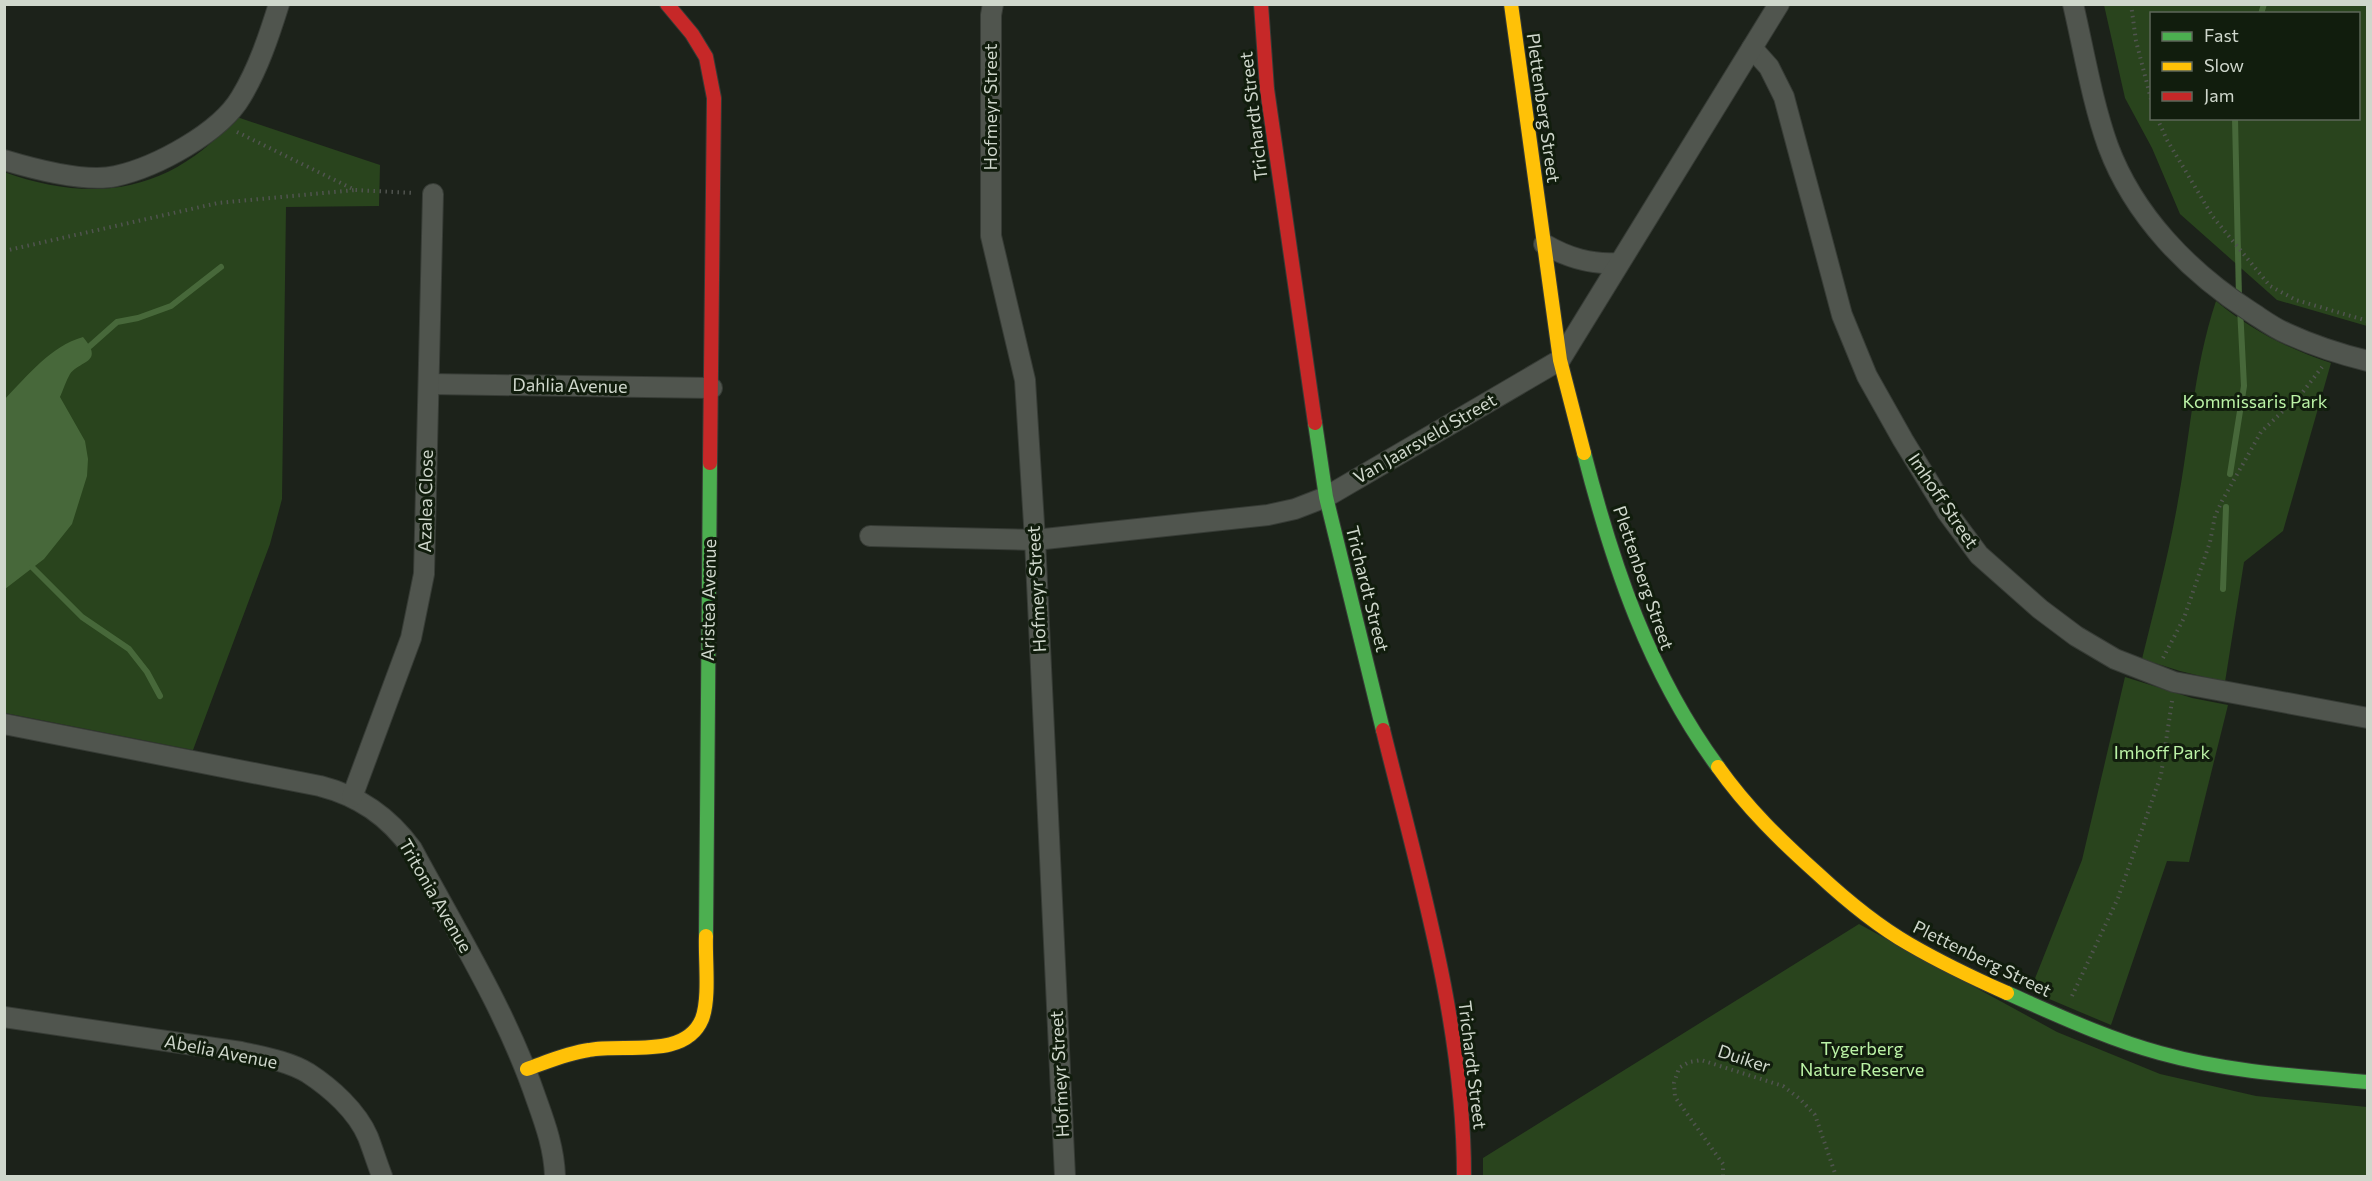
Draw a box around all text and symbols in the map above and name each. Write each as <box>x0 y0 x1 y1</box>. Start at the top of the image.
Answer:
legend <box>2150 12 2360 120</box>
text: Fast <box>2204 24 2239 46</box>
street label: Plettenberg Street <box>1523 32 1565 184</box>
street label: Hofmeyr Street <box>979 43 1001 171</box>
street label: Trichardt Street <box>1234 51 1272 182</box>
text: Slow <box>2204 54 2244 76</box>
text: Jam <box>2204 84 2234 106</box>
street label: Dahlia Avenue <box>512 373 628 397</box>
street label: Van Jaarsveld Street <box>1349 388 1500 488</box>
park label: Kommissaris Park <box>2182 390 2328 412</box>
street label: Azalea Close <box>413 449 437 553</box>
street label: Imhoff Street <box>1904 449 1984 552</box>
street label: Plettenberg Street <box>1609 503 1679 653</box>
street label: Trichardt Street <box>1342 523 1394 654</box>
street label: Hofmeyr Street <box>1022 525 1050 653</box>
street label: Aristea Avenue <box>696 539 720 661</box>
park label: Imhoff Park <box>2114 741 2211 763</box>
street label: Tritonia Avenue <box>394 835 477 956</box>
street label: Plettenberg Street <box>1910 915 2055 1001</box>
street label: Trichardt Street <box>1454 999 1492 1130</box>
street label: Hofmeyr Street <box>1045 1010 1073 1138</box>
street label: Abelia Avenue <box>163 1029 280 1073</box>
park label: Tygerberg Nature Reserve <box>1800 1037 1924 1080</box>
street label: Duiker <box>1715 1039 1773 1077</box>

